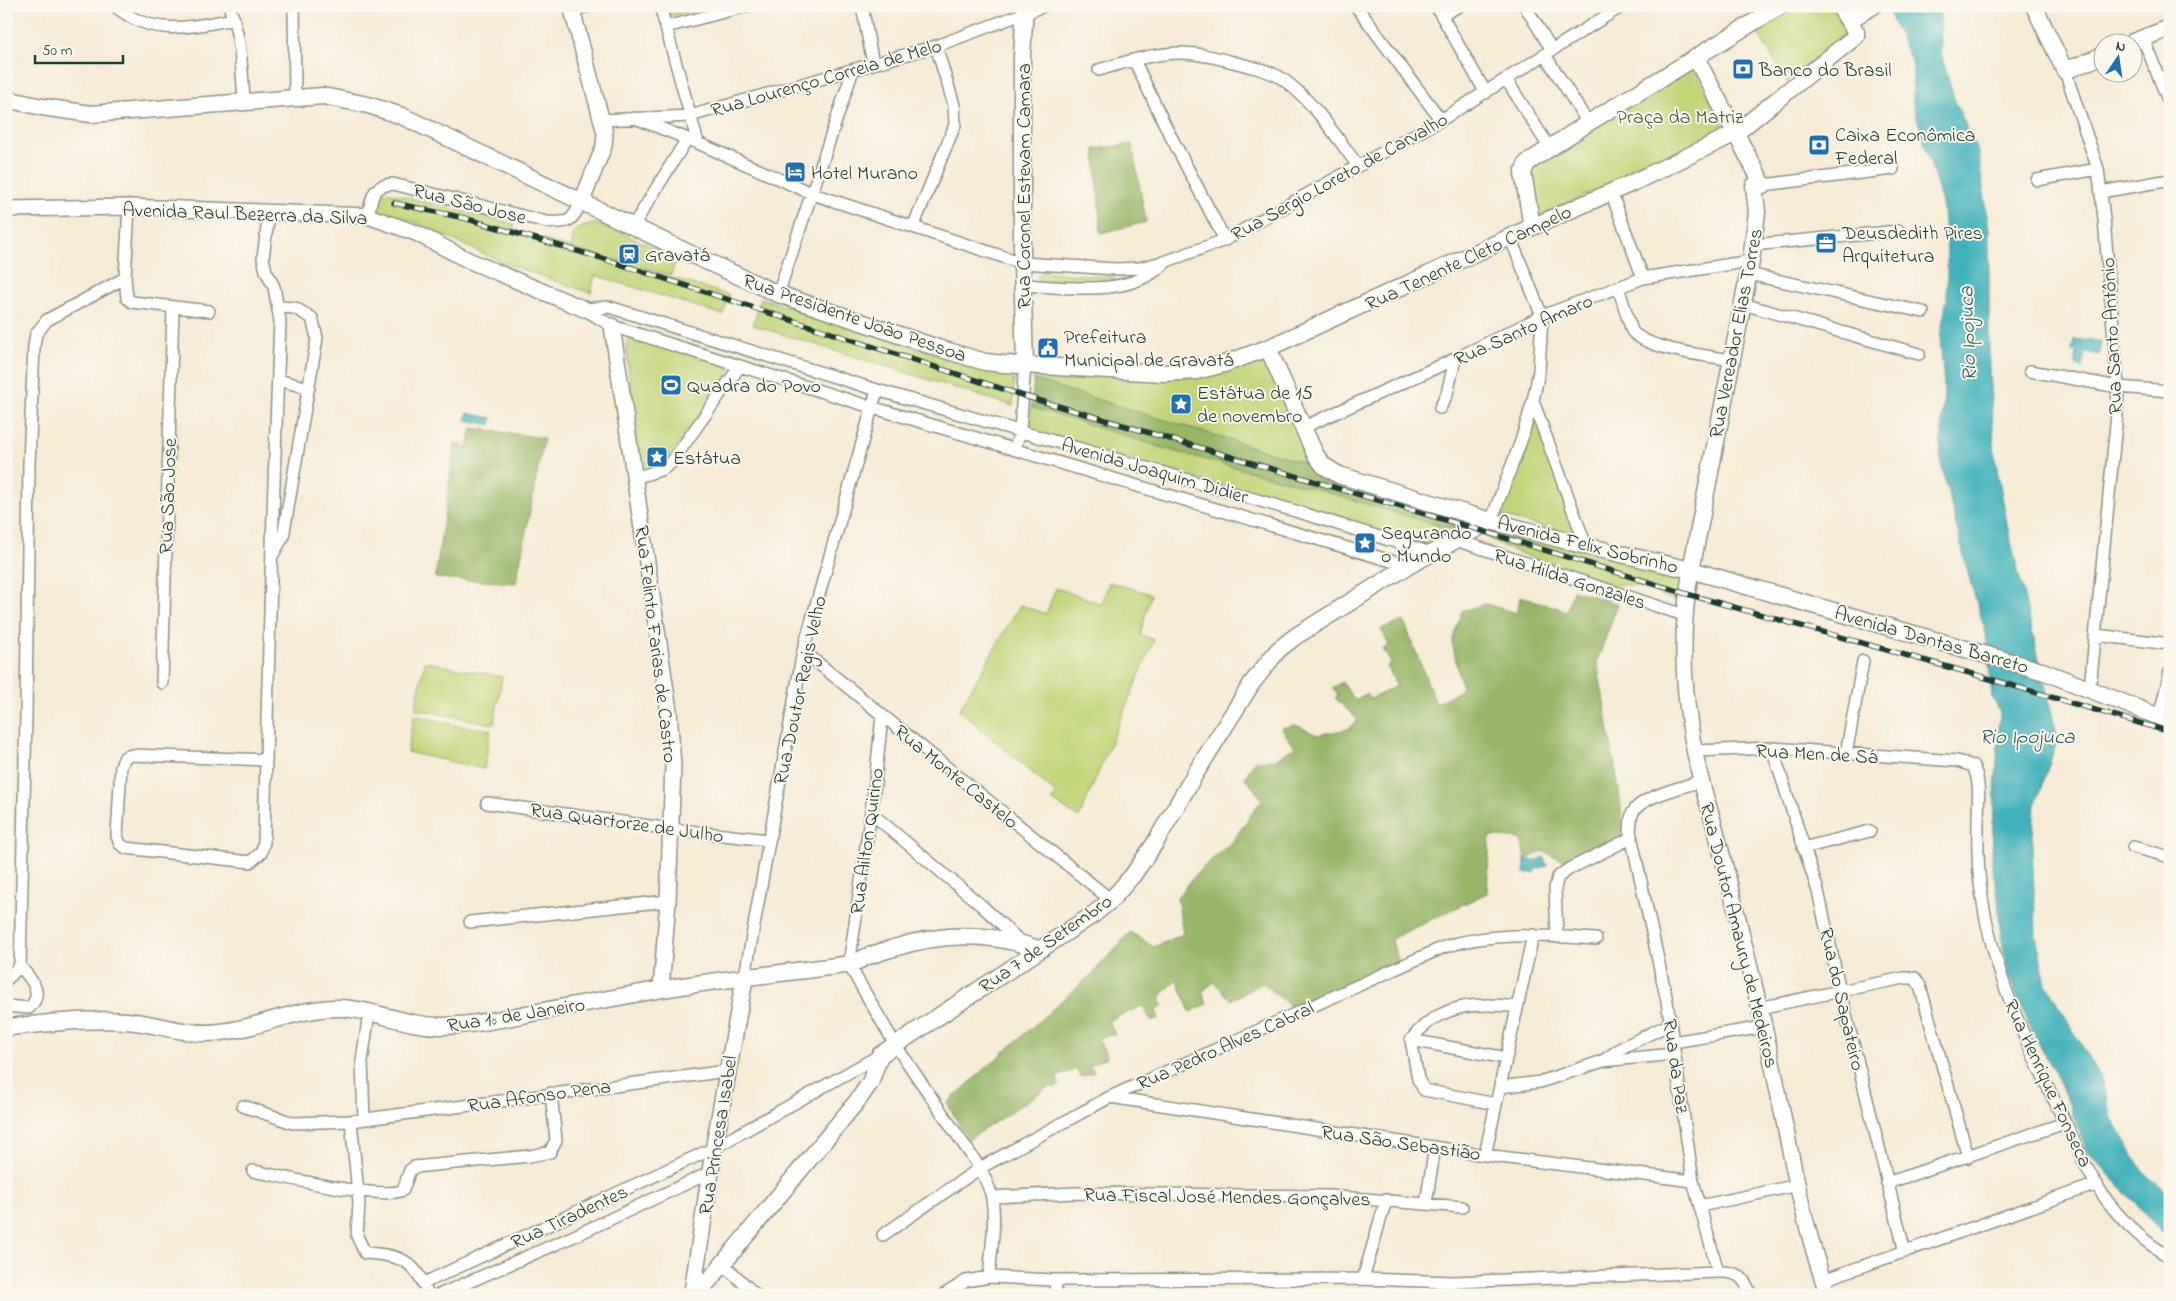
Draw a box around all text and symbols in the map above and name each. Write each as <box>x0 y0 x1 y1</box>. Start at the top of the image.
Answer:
scale bar <box>35 32 122 64</box>
north arrow <box>2094 32 2144 82</box>
street label: Rua Lourenço Correia de Melo <box>708 33 946 126</box>
text: N <box>2114 36 2128 58</box>
text: 50 m <box>42 40 73 62</box>
bank icon: Banco do Brasil <box>1731 57 1755 81</box>
place label: Banco do Brasil <box>1758 57 1892 86</box>
street label: Rua Coronel Estevam Camara <box>1011 63 1040 309</box>
park label: Praça da Matriz <box>1617 104 1744 133</box>
street label: Rua Sergio Loreto de Carvalho <box>1226 106 1455 251</box>
place label: Caixa Econômica Federal <box>1834 122 1976 174</box>
bank icon: Caixa Econômica Federal <box>1807 133 1831 157</box>
hotel icon: Hotel Murano <box>783 160 807 184</box>
place label: Hotel Murano <box>811 160 918 189</box>
street label: Rua São Jose <box>410 177 529 234</box>
street label: Avenida Raul Bezerra da Silva <box>122 197 368 234</box>
street label: Rua Tenente Cleto Campelo <box>1361 199 1577 320</box>
place label: Deusdedith Pires Arquitetura <box>1841 220 1983 272</box>
street label: Rua Vereador Elias Torres <box>1703 226 1772 441</box>
office icon: Deusdedith Pires Arquitetura <box>1814 231 1838 255</box>
station icon: Gravatá <box>617 242 641 266</box>
place label: Gravatá <box>645 242 710 271</box>
street label: Rua Santo Antônio <box>2095 257 2132 415</box>
street label: Rua Presidente João Pessoa <box>738 267 970 371</box>
water label: Rio Ipojuca <box>1952 285 1986 382</box>
street label: Rua Santo Amaro <box>1450 288 1598 375</box>
place label: Prefeitura Municipal de Gravatá <box>1064 324 1234 376</box>
public building icon: Prefeitura Municipal de Gravatá <box>1036 336 1060 360</box>
sports icon: Quadra do Povo <box>659 373 683 397</box>
place label: Quadra do Povo <box>687 373 821 402</box>
place label: Estátua de 15 de novembro <box>1197 380 1313 432</box>
place icon: Estátua de 15 de novembro <box>1169 392 1193 416</box>
street label: Avenida Joaquim Didier <box>1057 432 1252 513</box>
street label: Rua São Jose <box>153 438 186 555</box>
place icon: Estátua <box>645 445 669 469</box>
place label: Estátua <box>673 445 741 474</box>
street label: Avenida Felix Sobrinho <box>1494 510 1681 583</box>
place label: Segurando o Mundo <box>1381 520 1472 572</box>
street label: Rua Felinto Farias de Castro <box>626 524 683 765</box>
place icon: Segurando o Mundo <box>1353 531 1377 555</box>
street label: Rua Hilda Gonzales <box>1489 542 1649 619</box>
street label: Rua Doutor Regis Velho <box>767 593 837 788</box>
street label: Avenida Dantas Barreto <box>1831 600 2032 683</box>
street label: Rua Monte Castelo <box>887 719 1024 837</box>
water label: Rio Ipojuca <box>1979 723 2075 753</box>
street label: Rua Men de Sá <box>1755 738 1879 773</box>
street label: Rua Ailton Quirino <box>844 766 893 916</box>
street label: Rua Quartorze de Julho <box>528 797 725 852</box>
street label: Rua Doutor Amaury de Medeiros <box>1691 800 1785 1071</box>
street label: Rua 7 de Setembro <box>974 888 1119 1002</box>
street label: Rua do Sapateiro <box>1810 925 1871 1074</box>
street label: Rua 1º de Janeiro <box>445 991 587 1042</box>
street label: Rua Pedro Alves Cabral <box>1133 995 1319 1099</box>
street label: Rua Henrique Fonseca <box>1995 995 2098 1173</box>
street label: Rua da Paz <box>1654 1017 1696 1116</box>
street label: Rua Princesa Isabel <box>693 1054 746 1217</box>
street label: Rua Afonso Pena <box>466 1073 613 1122</box>
street label: Rua São Sebastião <box>1319 1119 1482 1170</box>
street label: Rua Tiradentes <box>507 1178 633 1258</box>
street label: Rua Fiscal José Mendes Gonçalves <box>1083 1181 1371 1216</box>

